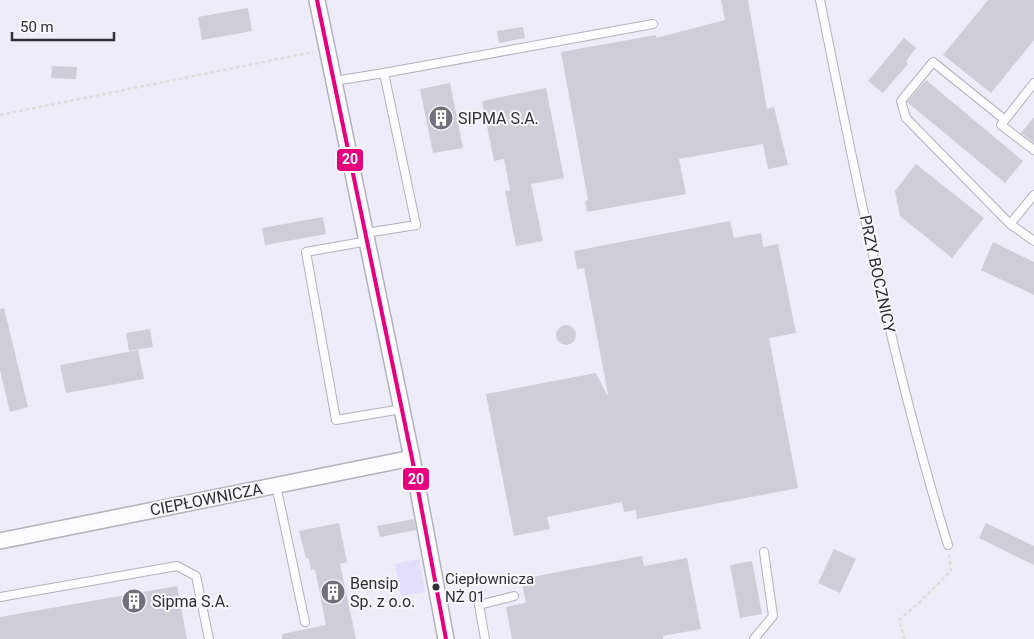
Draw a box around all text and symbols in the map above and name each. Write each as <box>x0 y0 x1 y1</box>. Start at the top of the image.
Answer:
scale bar <box>12 10 115 42</box>
text: 50 m <box>20 18 54 36</box>
building icon: SIPMA S.A. <box>428 105 454 131</box>
place label: SIPMA S.A. <box>458 109 539 128</box>
line badge: 20 <box>336 148 364 172</box>
text: 20 <box>342 151 358 167</box>
street label: PRZY BOCZNICY <box>856 213 899 335</box>
line badge: 20 <box>402 467 430 491</box>
text: 20 <box>408 471 424 487</box>
street label: CIEPŁOWNICZA <box>148 479 264 520</box>
place label: Ciepłownicza NŻ 01 <box>445 570 534 606</box>
place label: Bensip Sp. z o.o. <box>350 574 415 611</box>
building icon: Bensip Sp. z o.o. <box>320 579 346 605</box>
marker: Ciepłownicza NŻ 01 <box>431 582 441 592</box>
building icon: Sipma S.A. <box>121 588 147 614</box>
place label: Sipma S.A. <box>152 592 229 611</box>

